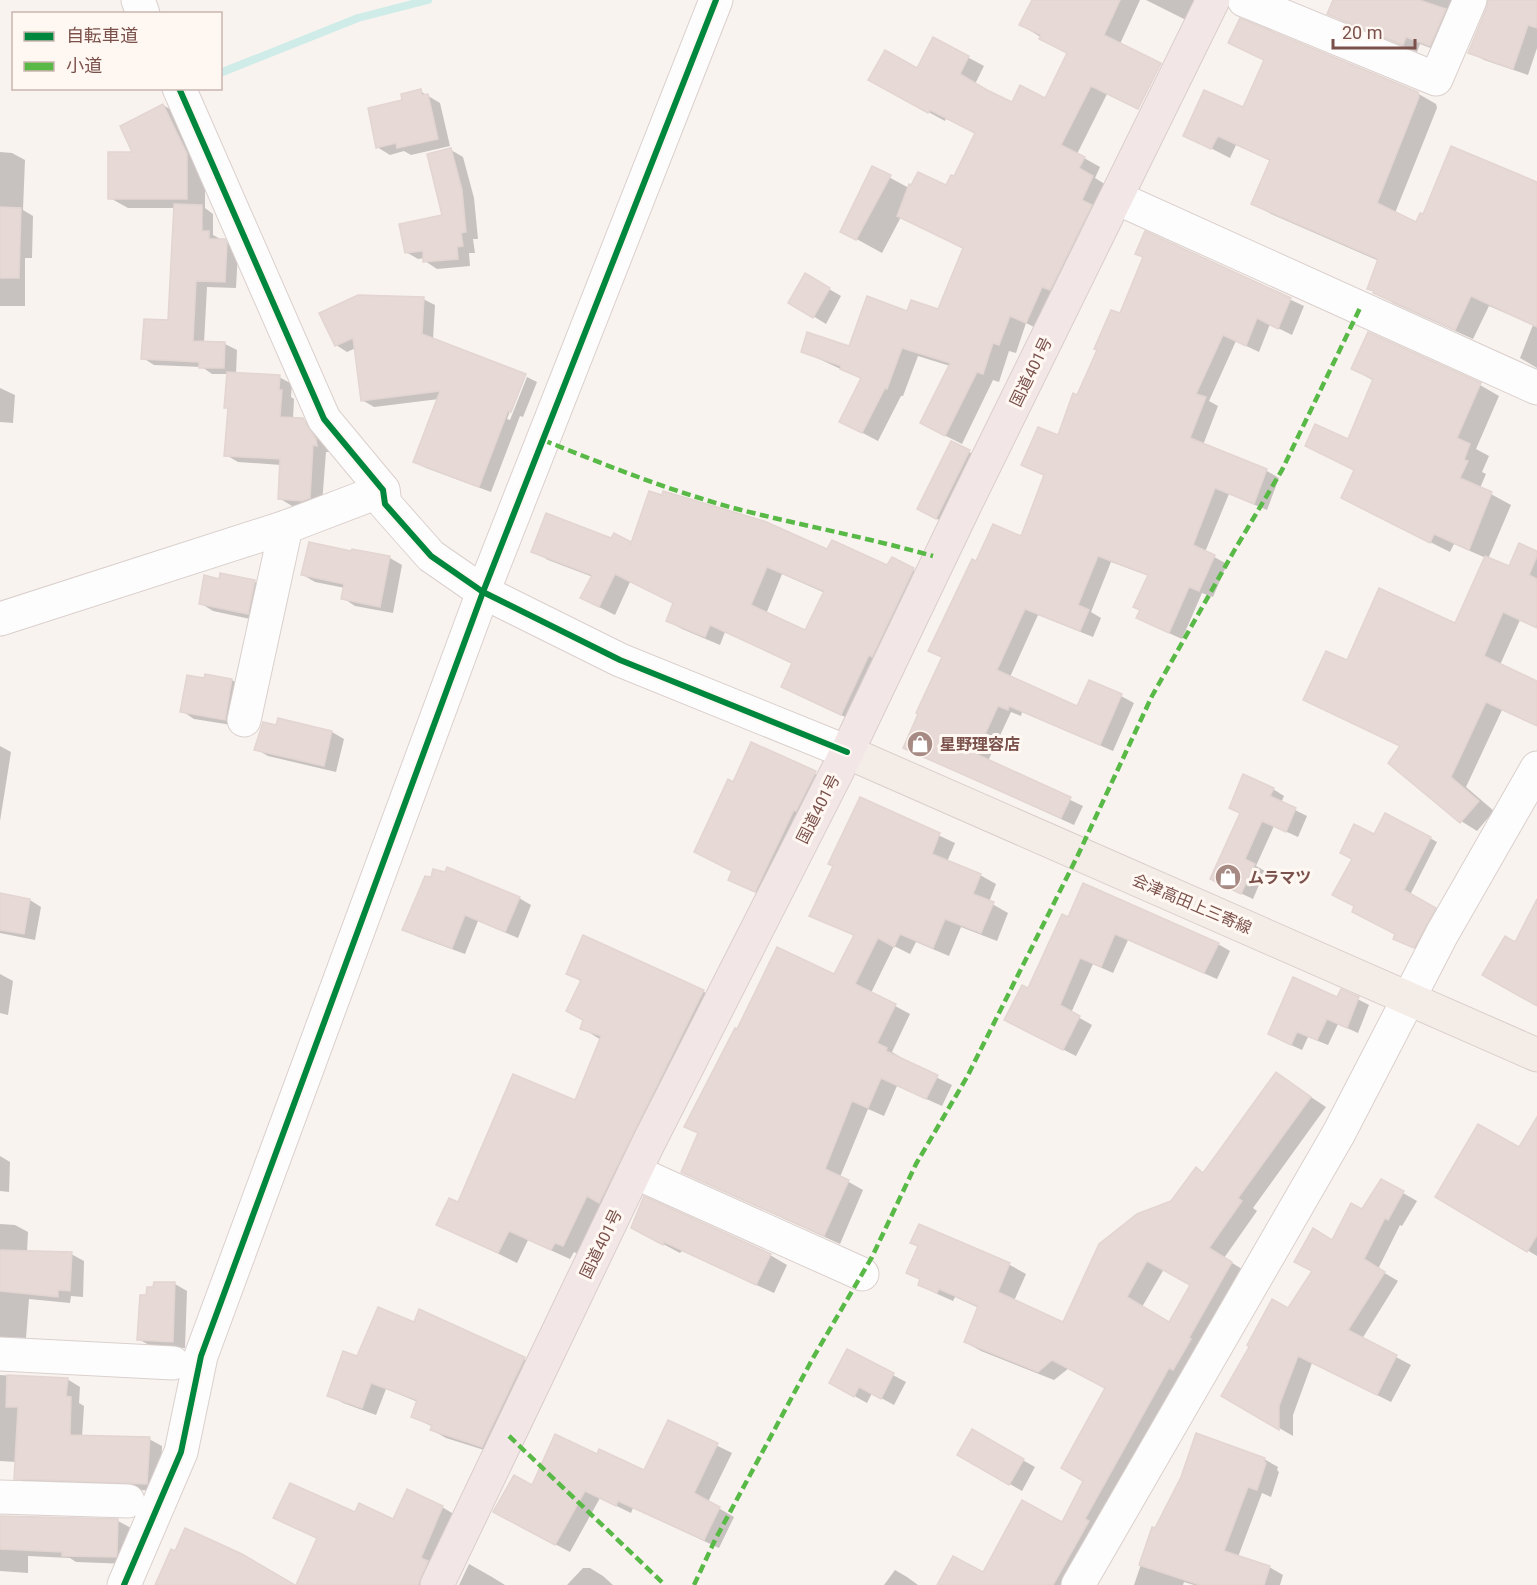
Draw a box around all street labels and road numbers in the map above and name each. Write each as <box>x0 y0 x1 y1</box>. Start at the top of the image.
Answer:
street label: 国道401号 <box>1006 334 1056 410</box>
street label: 国道401号 <box>793 771 843 847</box>
street label: 会津高田上三寄線 <box>1129 870 1255 938</box>
street label: 国道401号 <box>576 1206 626 1282</box>

